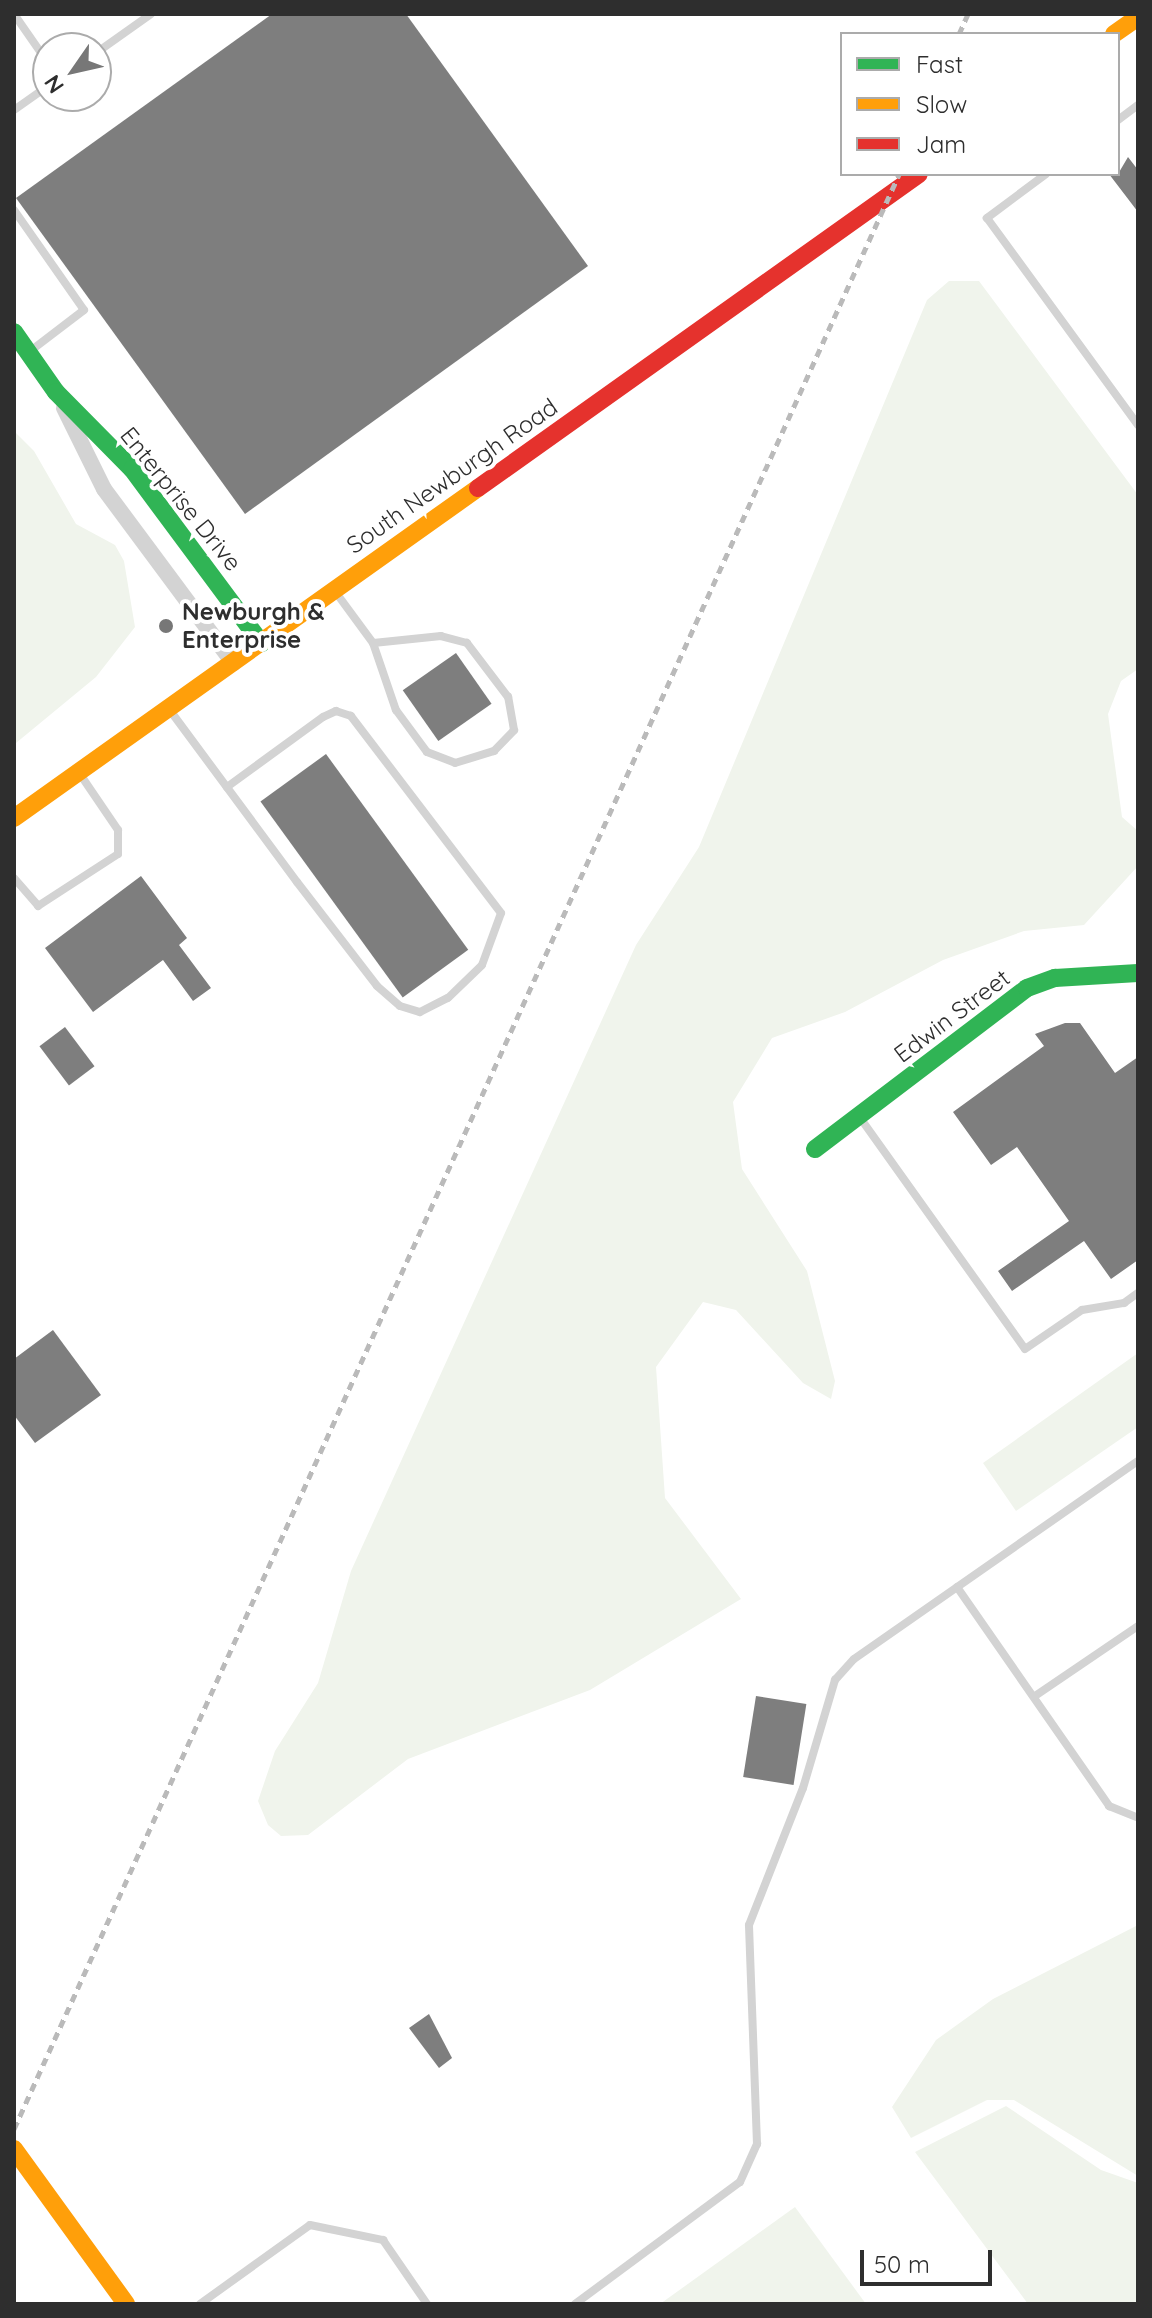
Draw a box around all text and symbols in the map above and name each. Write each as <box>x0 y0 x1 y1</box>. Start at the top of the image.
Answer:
north arrow <box>32 32 112 112</box>
legend <box>840 32 1120 176</box>
text: Fast <box>916 49 963 79</box>
text: N <box>38 70 70 99</box>
text: Slow <box>916 89 967 119</box>
text: Jam <box>916 129 966 159</box>
street label: South Newburgh Road <box>341 392 563 560</box>
street label: Enterprise Drive <box>114 421 248 577</box>
place label: Newburgh & Enterprise <box>182 598 325 654</box>
marker: Newburgh & Enterprise <box>157 617 175 635</box>
street label: Edwin Street <box>889 963 1015 1069</box>
scale bar <box>864 2234 996 2284</box>
text: 50 m <box>874 2249 930 2279</box>

